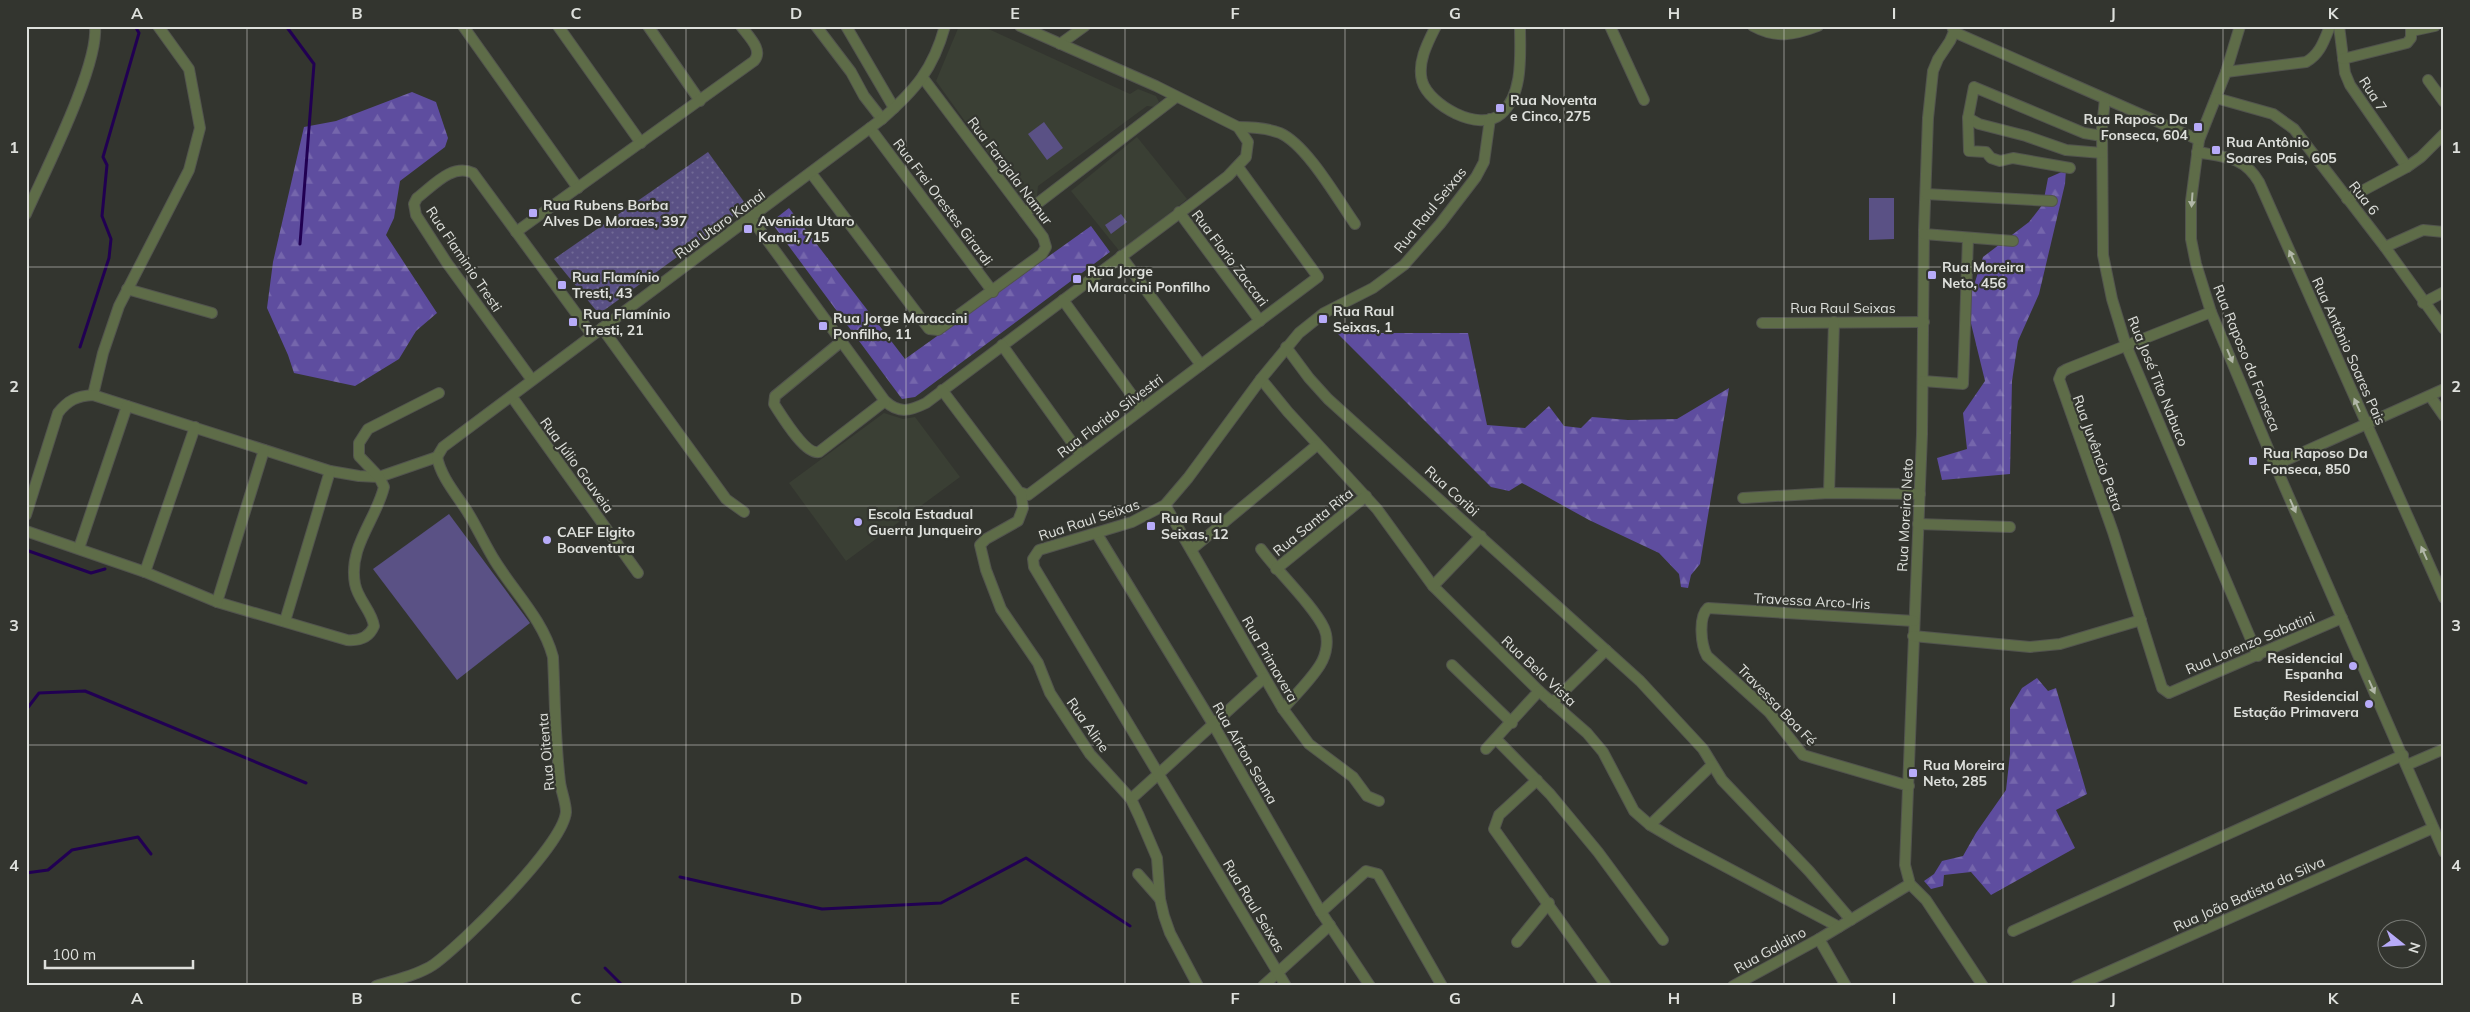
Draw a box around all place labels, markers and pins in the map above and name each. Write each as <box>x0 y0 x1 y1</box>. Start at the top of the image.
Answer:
place label: Rua Noventa e Cinco, 275 <box>1510 91 1597 125</box>
marker: Rua Noventa e Cinco, 275 <box>1494 102 1506 114</box>
place label: Rua Raposo Da Fonseca, 604 <box>2083 110 2189 144</box>
marker: Rua Raposo Da Fonseca, 604 <box>2192 121 2204 133</box>
place label: Rua Antônio Soares Pais, 605 <box>2226 133 2337 167</box>
marker: Rua Antônio Soares Pais, 605 <box>2210 144 2222 156</box>
place label: Rua Rubens Borba Alves De Moraes, 397 <box>543 196 687 230</box>
marker: Rua Rubens Borba Alves De Moraes, 397 <box>527 207 539 219</box>
place label: Avenida Utaro Kanai, 715 <box>758 212 855 246</box>
marker: Avenida Utaro Kanai, 715 <box>742 223 754 235</box>
place label: Rua Moreira Neto, 456 <box>1942 258 2024 292</box>
place label: Rua Jorge Maraccini Ponfilho <box>1087 262 1210 296</box>
place label: Rua Flamínio Tresti, 43 <box>572 268 660 302</box>
marker: Rua Moreira Neto, 456 <box>1926 269 1938 281</box>
marker: Rua Jorge Maraccini Ponfilho <box>1071 273 1083 285</box>
marker: Rua Flamínio Tresti, 43 <box>556 279 568 291</box>
place label: Rua Raul Seixas, 1 <box>1333 302 1394 336</box>
place label: Rua Flamínio Tresti, 21 <box>583 305 671 339</box>
place label: Rua Jorge Maraccini Ponfilho, 11 <box>833 309 967 343</box>
marker: Rua Raul Seixas, 1 <box>1317 313 1329 325</box>
marker: Rua Flamínio Tresti, 21 <box>567 316 579 328</box>
marker: Rua Jorge Maraccini Ponfilho, 11 <box>817 320 829 332</box>
place label: Rua Raposo Da Fonseca, 850 <box>2263 444 2368 478</box>
marker: Rua Raposo Da Fonseca, 850 <box>2247 455 2259 467</box>
place label: Escola Estadual Guerra Junqueiro <box>868 505 982 539</box>
place label: Rua Raul Seixas, 12 <box>1161 509 1229 543</box>
marker: Escola Estadual Guerra Junqueiro <box>852 516 864 528</box>
marker: Rua Raul Seixas, 12 <box>1145 520 1157 532</box>
place label: CAEF Elgito Boaventura <box>557 523 635 557</box>
marker: CAEF Elgito Boaventura <box>541 534 553 546</box>
place label: Residencial Espanha <box>2267 649 2343 683</box>
marker: Residencial Espanha <box>2347 660 2359 672</box>
place label: Residencial Estação Primavera <box>2233 687 2359 721</box>
marker: Residencial Estação Primavera <box>2363 698 2375 710</box>
place label: Rua Moreira Neto, 285 <box>1923 756 2005 790</box>
marker: Rua Moreira Neto, 285 <box>1907 767 1919 779</box>

